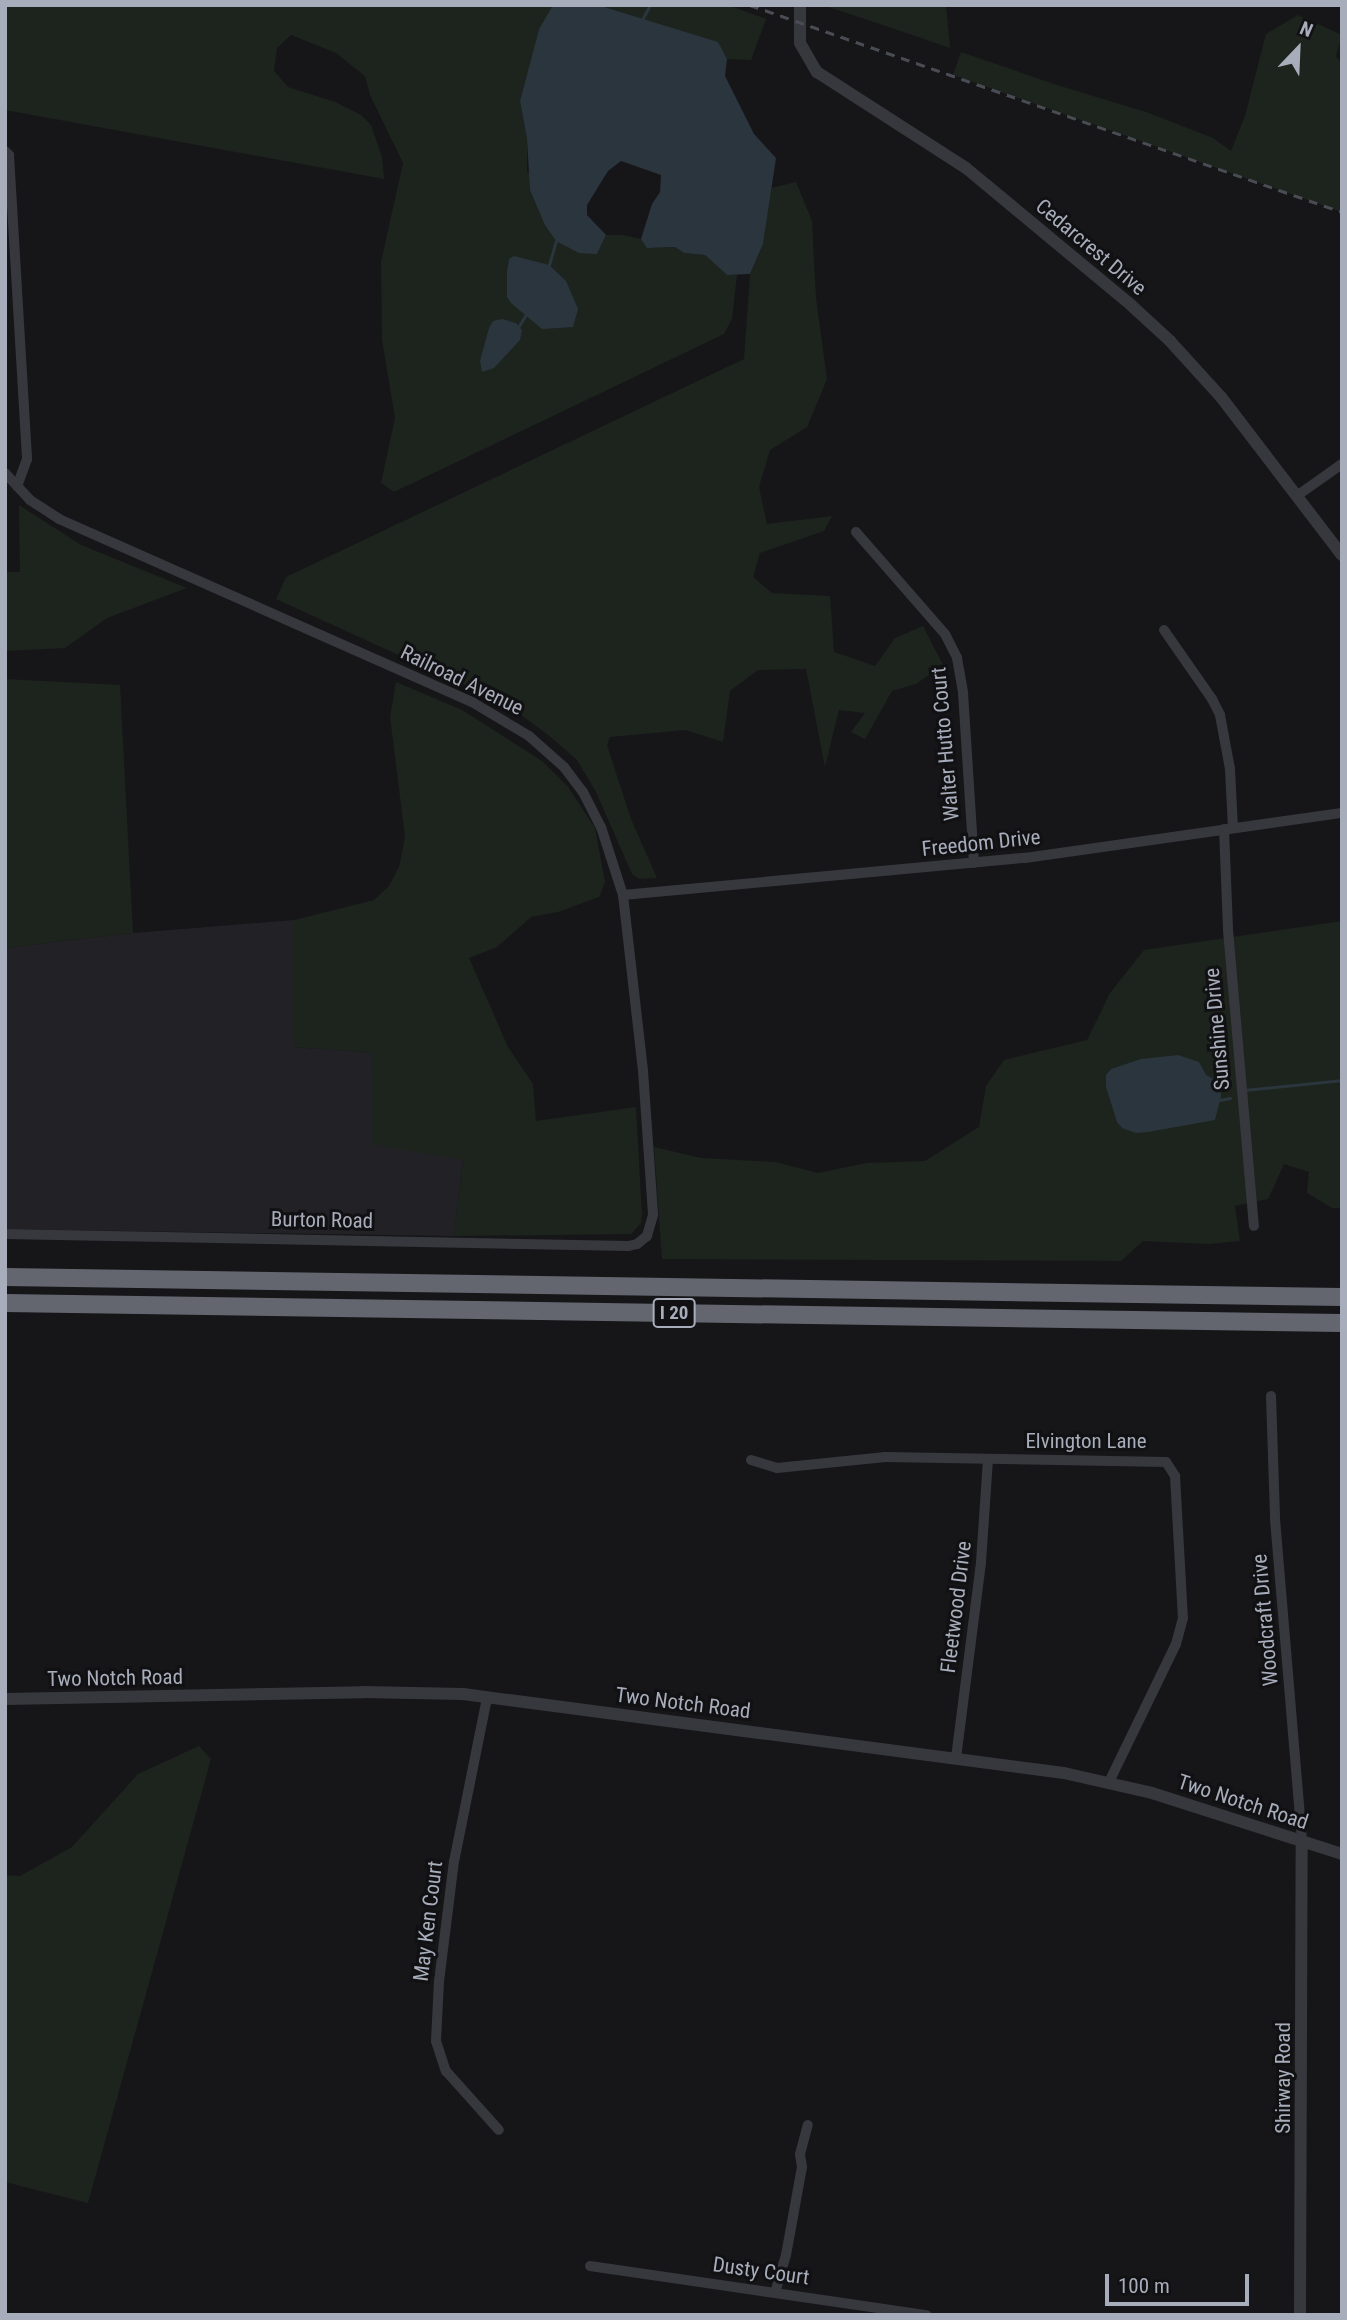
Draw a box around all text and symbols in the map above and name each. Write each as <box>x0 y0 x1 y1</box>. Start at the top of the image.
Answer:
north arrow <box>1263 14 1333 84</box>
text: N <box>1297 16 1316 42</box>
street label: Cedarcrest Drive <box>1031 193 1151 301</box>
street label: Railroad Avenue <box>397 639 527 721</box>
street label: Walter Hutto Court <box>926 666 964 822</box>
street label: Freedom Drive <box>920 824 1042 862</box>
street label: Sunshine Drive <box>1199 967 1235 1091</box>
street label: Burton Road <box>271 1207 373 1233</box>
road number: I 20 <box>651 1298 697 1329</box>
street label: Elvington Lane <box>1025 1428 1147 1454</box>
street label: Fleetwood Drive <box>935 1540 977 1674</box>
street label: Woodcraft Drive <box>1247 1553 1283 1687</box>
street label: Two Notch Road <box>47 1664 183 1692</box>
street label: Two Notch Road <box>614 1682 752 1724</box>
street label: Two Notch Road <box>1174 1769 1312 1835</box>
street label: May Ken Court <box>408 1859 448 1983</box>
street label: Shirway Road <box>1270 2022 1296 2134</box>
street label: Dusty Court <box>711 2252 811 2290</box>
scale bar <box>1109 2260 1252 2304</box>
text: 100 m <box>1118 2274 1170 2298</box>

